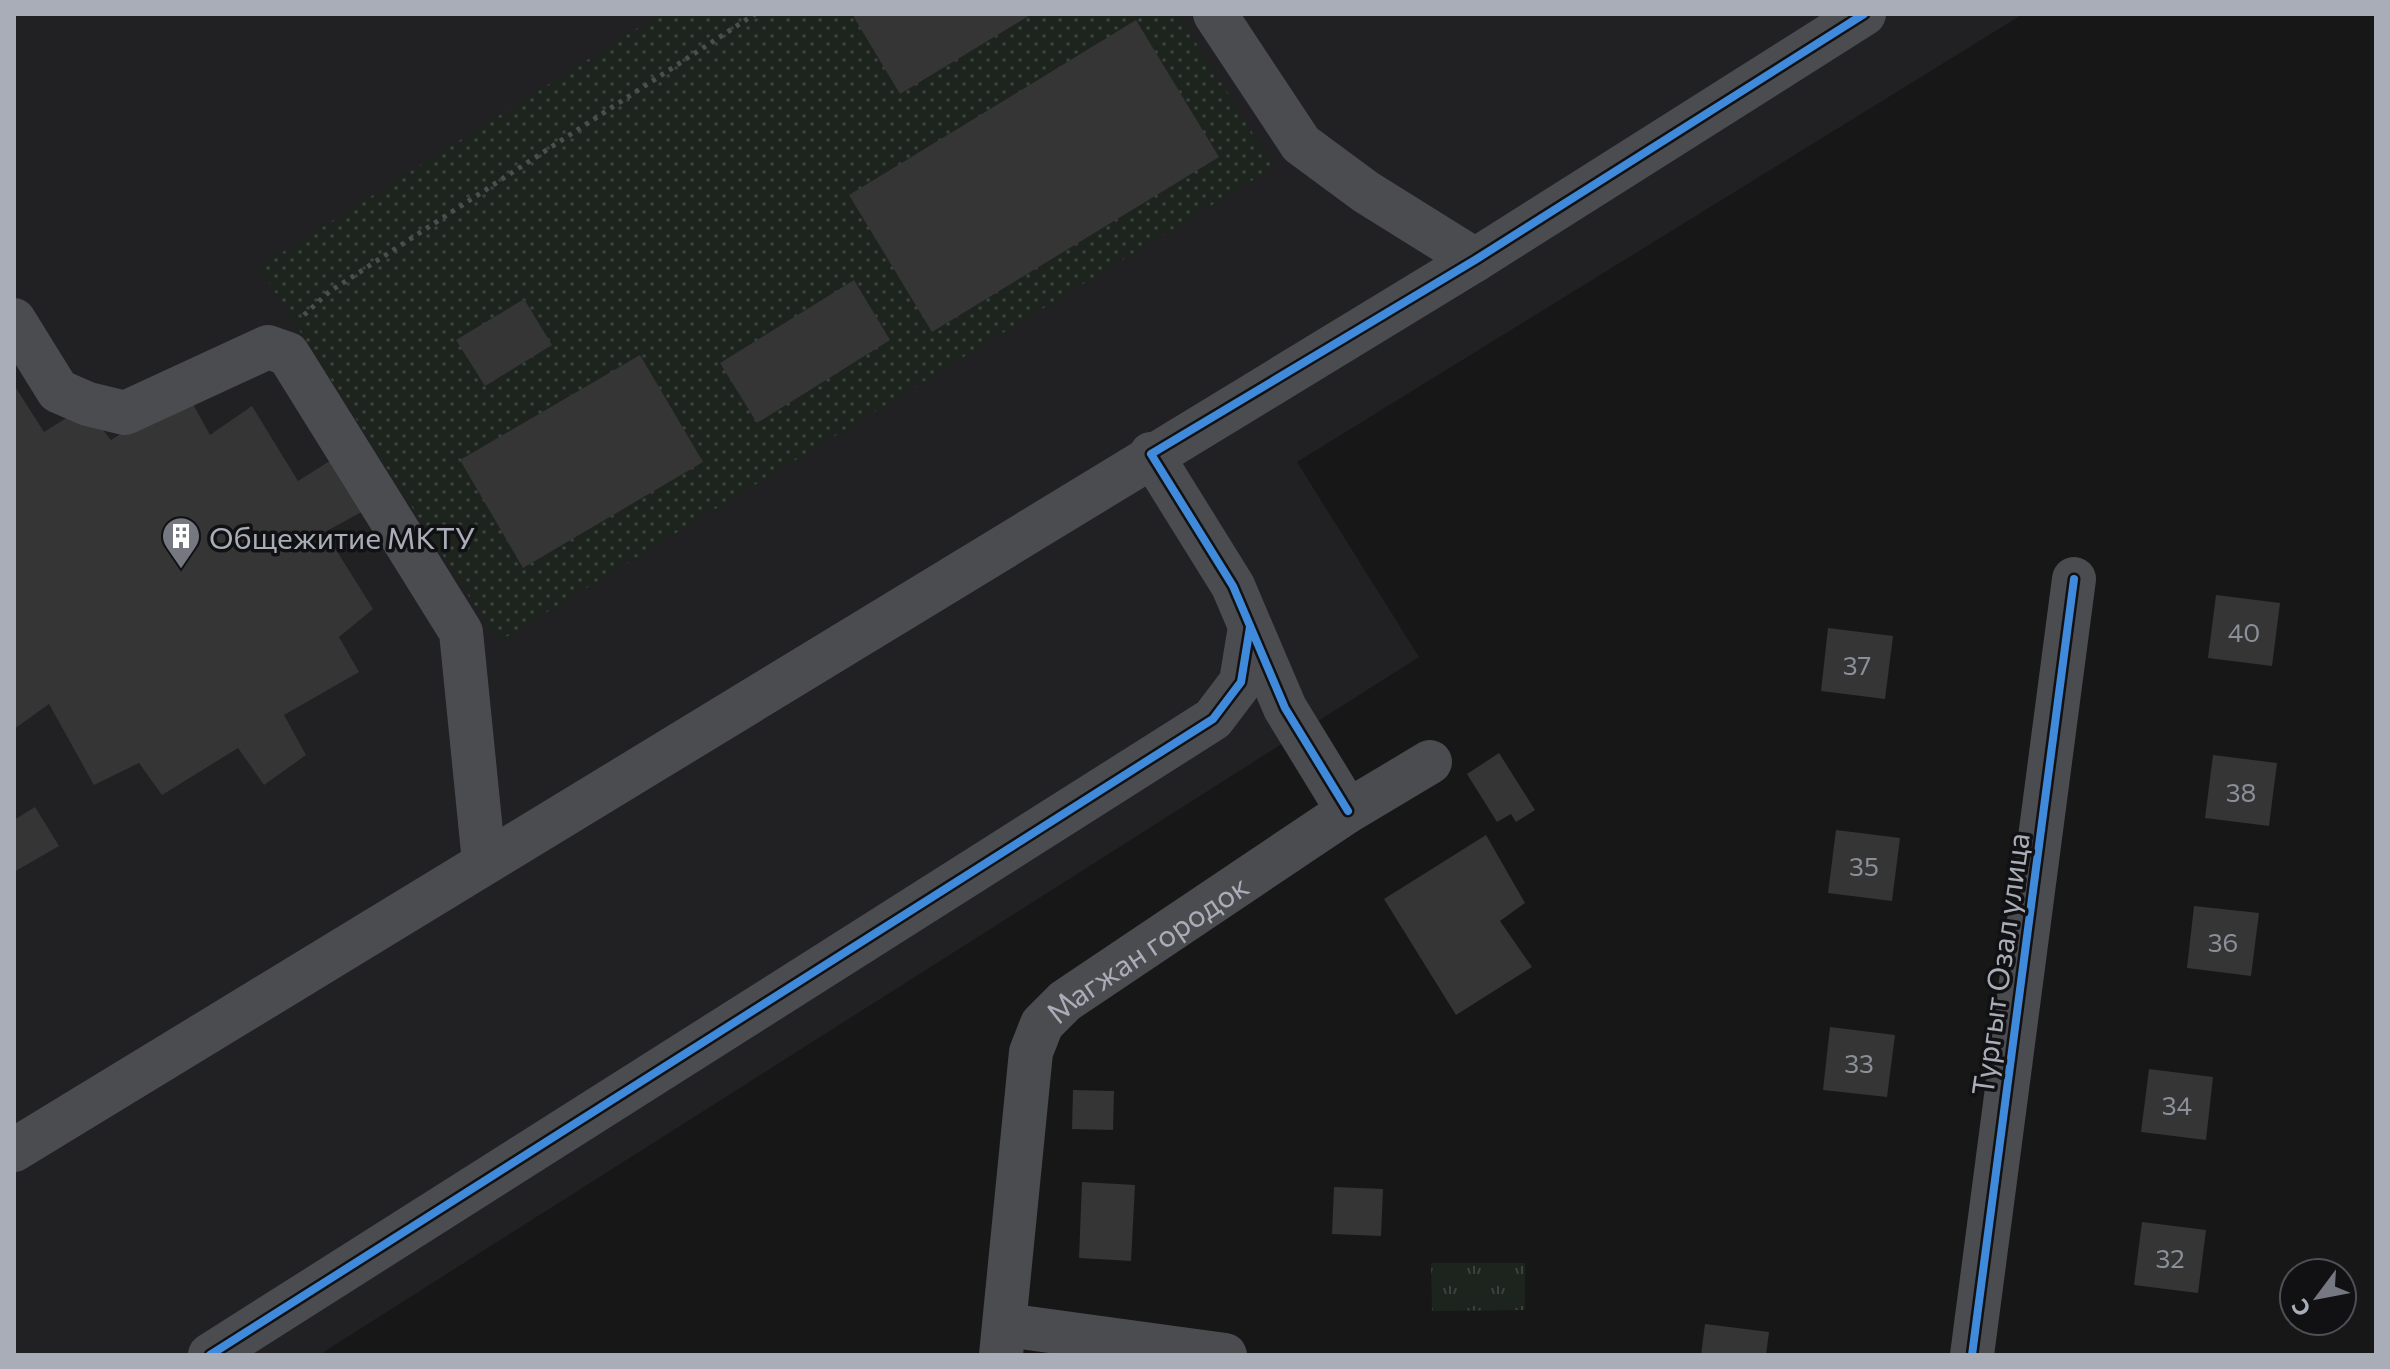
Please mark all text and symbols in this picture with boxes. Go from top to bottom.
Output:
building icon: Общежитие МКТУ [160,515,202,570]
place label: Общежитие МКТУ [209,518,475,555]
house number: 40 [2228,616,2260,647]
house number: 37 [1843,649,1871,680]
house number: 38 [2226,776,2256,807]
street label: Тургыт Озал улица [1962,830,2036,1098]
house number: 35 [1849,850,1879,881]
street label: Магжан городок [1037,866,1254,1029]
house number: 36 [2208,926,2238,957]
house number: 33 [1844,1047,1874,1078]
house number: 34 [2162,1089,2192,1120]
house number: 32 [2155,1242,2185,1273]
north arrow [2278,1257,2358,1337]
text: С [2285,1294,2316,1321]

